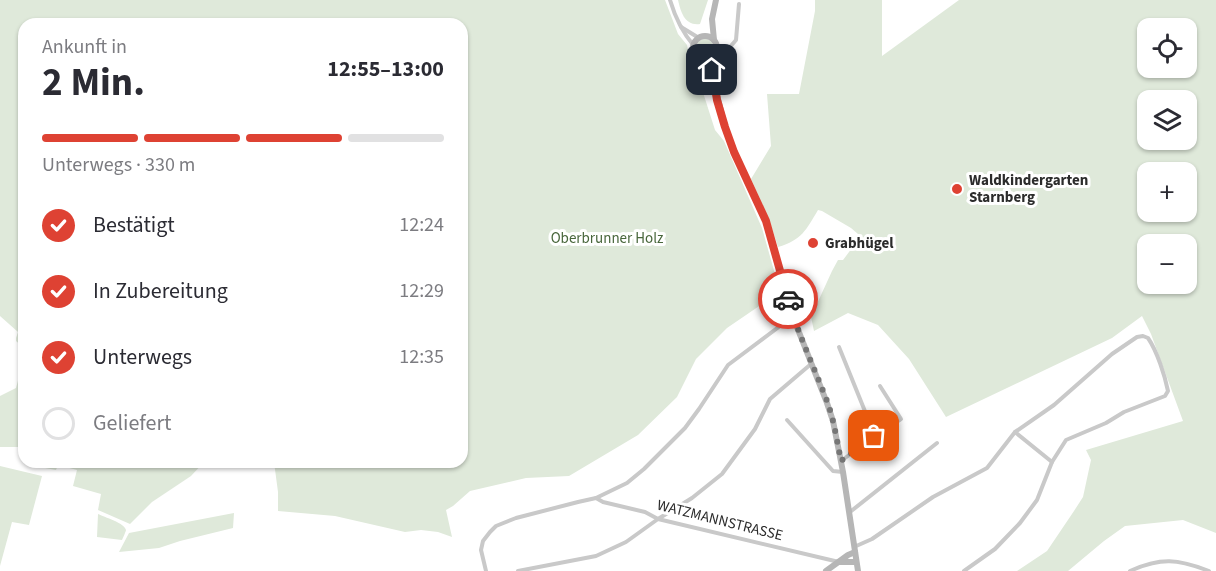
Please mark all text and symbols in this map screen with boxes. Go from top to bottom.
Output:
map controls [1137,18,1197,294]
button: locate [1137,18,1197,78]
text: Ankunft in [42,33,127,61]
pin [686,44,737,95]
text: 12:55–13:00 [327,53,444,85]
icon: home [695,53,728,86]
text: 2 Min. [42,55,145,111]
button: layers [1137,90,1197,150]
text: Unterwegs · 330 m [42,151,195,179]
button: + [1137,162,1197,222]
place label: Waldkindergarten Starnberg [969,170,1088,208]
marker: Waldkindergarten Starnberg [950,182,964,196]
icon: check [42,209,75,242]
text: Bestätigt [93,209,175,241]
text: 12:24 [399,211,444,239]
park label: Oberbrunner Holz [551,228,663,249]
place label: Grabhügel [825,233,894,254]
button: − [1137,234,1197,294]
marker: Grabhügel [806,236,820,250]
courier [758,269,818,329]
icon: check [42,275,75,308]
text: In Zubereitung [93,275,228,307]
text: 12:29 [399,277,444,305]
icon: car [772,283,805,316]
icon: check [42,341,75,374]
text: Unterwegs [93,341,192,373]
text: 12:35 [399,343,444,371]
text: Geliefert [93,407,172,439]
pin [848,410,899,461]
icon: bag [857,419,890,452]
street label: WATZMANNSTRASSE [655,495,785,546]

